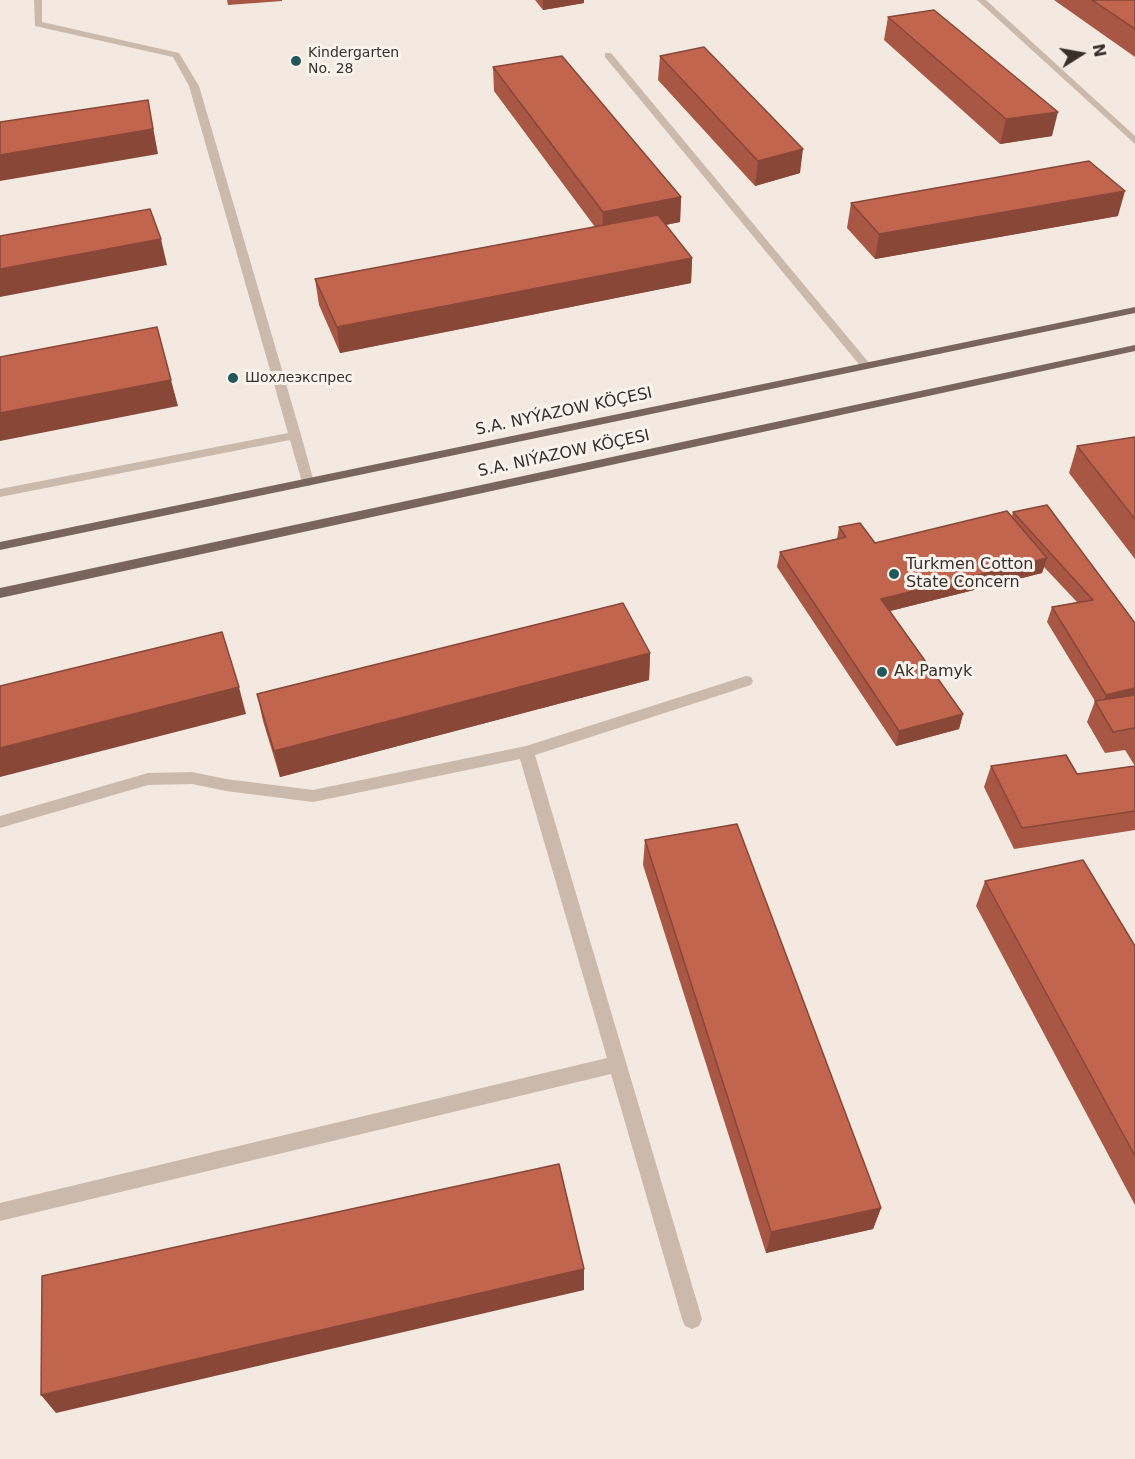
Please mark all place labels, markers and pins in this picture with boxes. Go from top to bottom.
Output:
place label: Kindergarten No. 28 [308,45,399,78]
marker: Kindergarten No. 28 [289,54,303,68]
place label: Шохлеэкспрес [245,370,353,386]
marker: Шохлеэкспрес [226,371,240,385]
place label: Turkmen Cotton State Concern [906,555,1033,593]
marker: Turkmen Cotton State Concern [887,567,901,581]
place label: Ak Pamyk [894,662,972,682]
marker: Ak Pamyk [875,665,889,679]

